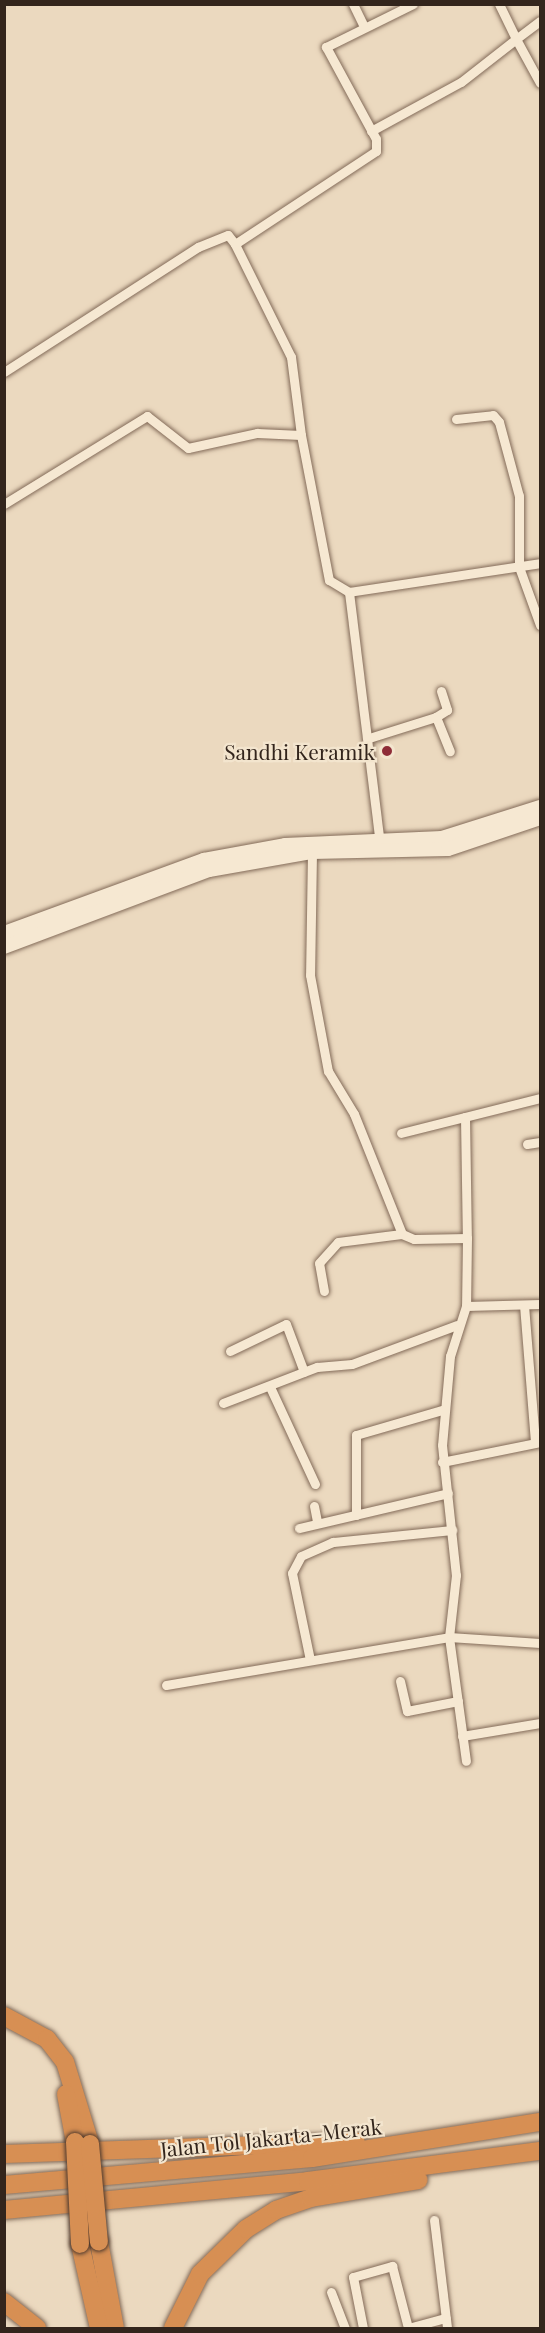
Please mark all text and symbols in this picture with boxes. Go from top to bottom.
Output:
place label: Sandhi Keramik [224,738,375,764]
marker: Sandhi Keramik [380,744,394,758]
street label: Jalan Tol Jakarta–Merak [159,2113,383,2161]

